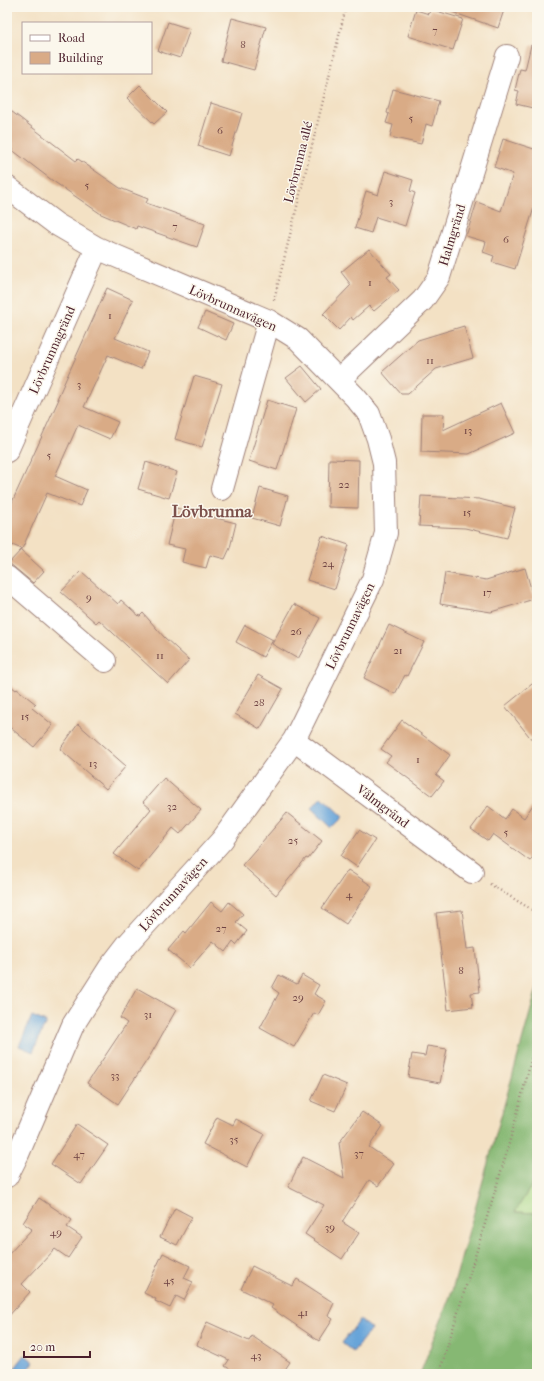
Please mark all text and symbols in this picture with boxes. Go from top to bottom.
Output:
legend [22,22,152,74]
house number: 7 [432,24,438,37]
text: Road [58,31,85,45]
house number: 8 [240,38,246,51]
text: Building [58,51,103,65]
house number: 5 [409,112,414,125]
street label: Lövbrunna allé [281,119,316,204]
house number: 6 [217,124,223,137]
house number: 5 [85,179,90,192]
house number: 3 [389,195,393,208]
street label: Halmgränd [435,201,469,268]
house number: 7 [172,220,178,233]
house number: 6 [503,233,509,246]
house number: 1 [368,276,372,289]
street label: Lövbrunnavägen [187,282,280,334]
street label: Lövbrunnagränd [26,303,78,396]
house number: 1 [108,309,112,322]
house number: 11 [426,354,434,367]
house number: 3 [77,378,81,391]
house number: 13 [464,424,472,437]
house number: 5 [47,449,52,462]
house number: 22 [338,478,350,491]
district label: Lövbrunna [172,501,253,521]
house number: 15 [463,506,472,519]
house number: 24 [322,557,335,570]
street label: Lövbrunnavägen [323,580,378,672]
house number: 17 [482,586,492,599]
house number: 9 [86,591,92,604]
house number: 26 [290,625,302,638]
house number: 21 [393,644,403,657]
house number: 11 [156,649,164,662]
house number: 28 [253,696,265,709]
house number: 15 [21,710,30,723]
house number: 1 [416,753,420,766]
house number: 13 [89,757,97,770]
street label: Vålmgränd [353,781,413,831]
house number: 32 [167,800,177,813]
house number: 5 [504,826,509,839]
house number: 25 [288,834,298,847]
street label: Lövbrunnavägen [136,853,211,934]
house number: 4 [346,888,353,901]
house number: 27 [216,922,226,935]
house number: 8 [458,964,464,977]
house number: 29 [292,991,304,1004]
house number: 31 [144,1008,152,1021]
house number: 33 [110,1069,120,1082]
house number: 35 [229,1133,239,1146]
house number: 37 [354,1147,364,1160]
house number: 47 [73,1148,85,1161]
house number: 39 [325,1221,335,1234]
house number: 49 [50,1226,62,1239]
house number: 45 [164,1274,175,1287]
house number: 41 [298,1306,308,1319]
scale bar [24,1333,90,1359]
text: 20 m [30,1340,55,1354]
house number: 43 [250,1349,262,1362]

